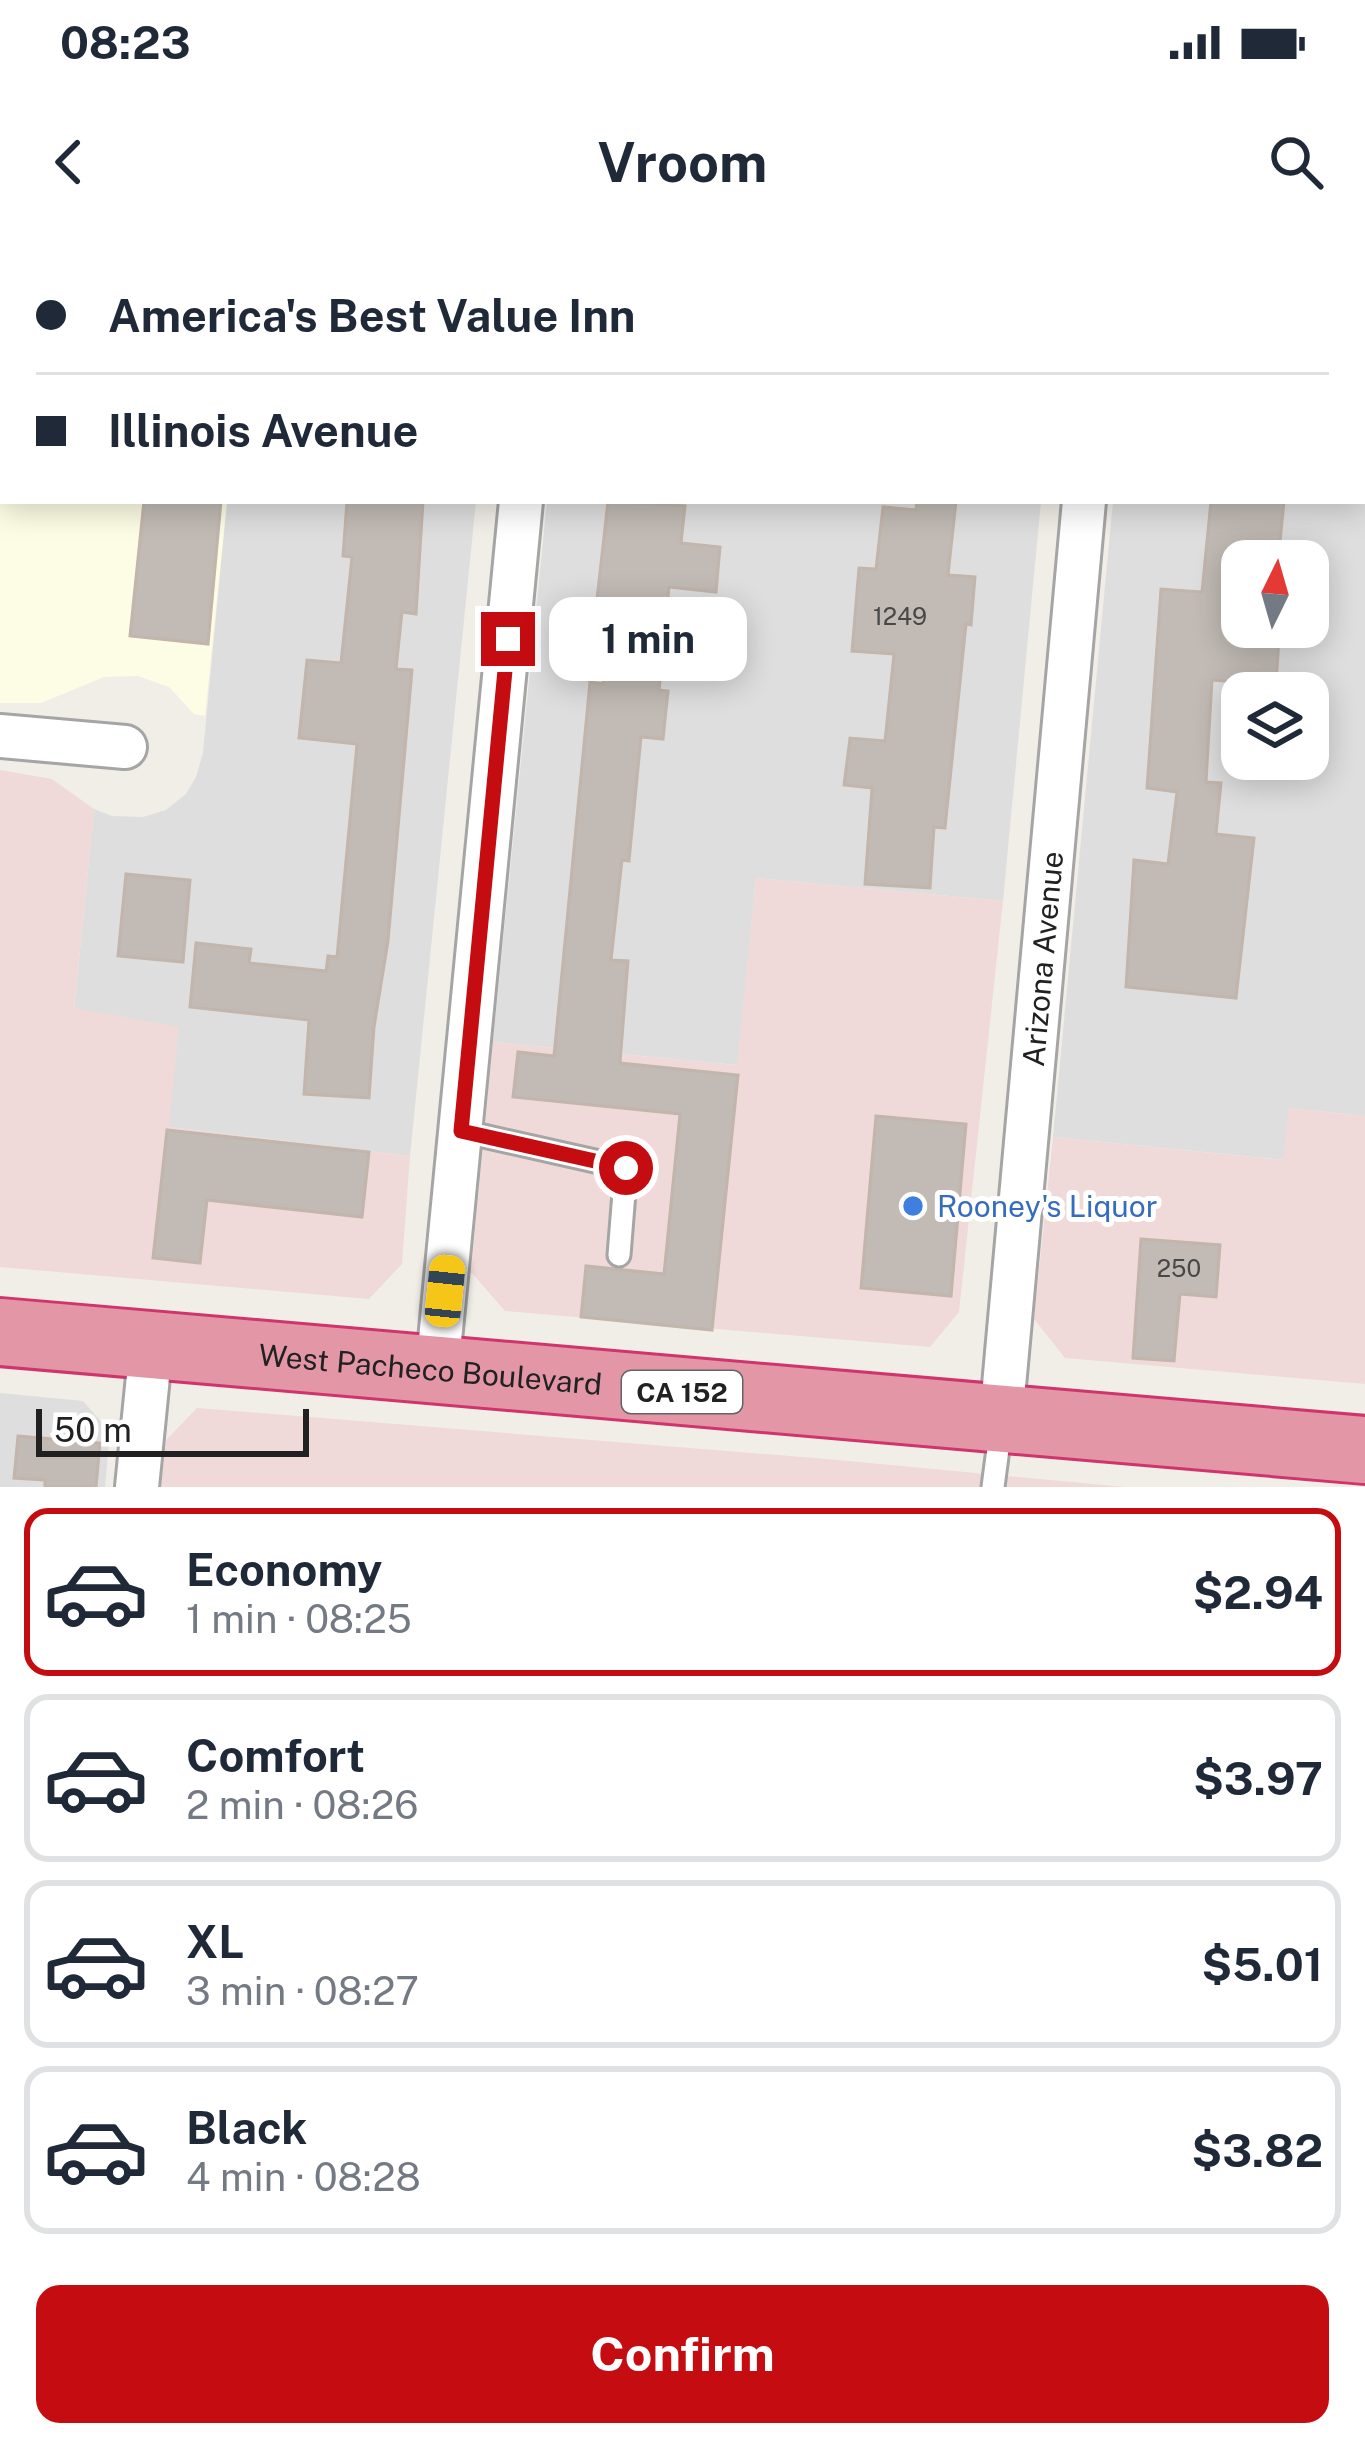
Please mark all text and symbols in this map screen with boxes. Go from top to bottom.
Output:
text: 08:23 [60,16,191,69]
icon: back [36,129,102,195]
icon: search [1263,129,1329,195]
text: Vroom [598,131,767,194]
text: America's Best Value Inn [108,289,636,342]
text: Illinois Avenue [108,404,418,457]
north arrow [1221,540,1329,648]
map controls [1221,540,1329,780]
callout: 1 min [550,597,748,681]
house number: 1249 [873,602,927,630]
route end [481,612,535,666]
text: 1 min [601,616,695,662]
button: layers [1221,672,1329,780]
street label: Arizona Avenue [1015,850,1070,1068]
route start [599,1141,653,1195]
place label: Rooney's Liquor [937,1188,1157,1224]
marker: Rooney's Liquor [900,1193,926,1219]
car [423,1253,467,1329]
house number: 250 [1157,1254,1201,1282]
street label: West Pacheco Boulevard [257,1336,604,1402]
road number: CA 152 [622,1371,742,1413]
scale bar [36,1403,309,1456]
text: 50 m [54,1411,132,1449]
icon: car [42,1538,150,1646]
text: Economy [186,1543,382,1596]
text: $2.94 [1193,1566,1323,1619]
text: 1 min · 08:25 [186,1596,412,1642]
icon: car [42,1724,150,1832]
text: Comfort [186,1729,365,1782]
text: $3.97 [1193,1752,1323,1805]
text: 2 min · 08:26 [186,1782,418,1828]
icon: car [42,1910,150,2018]
text: XL [186,1915,244,1968]
text: $5.01 [1202,1938,1323,1991]
text: 3 min · 08:27 [186,1968,419,2014]
icon: car [42,2096,150,2204]
text: Black [186,2101,307,2154]
text: $3.82 [1192,2124,1323,2177]
text: 4 min · 08:28 [186,2154,421,2200]
button: Confirm [36,2285,1329,2423]

